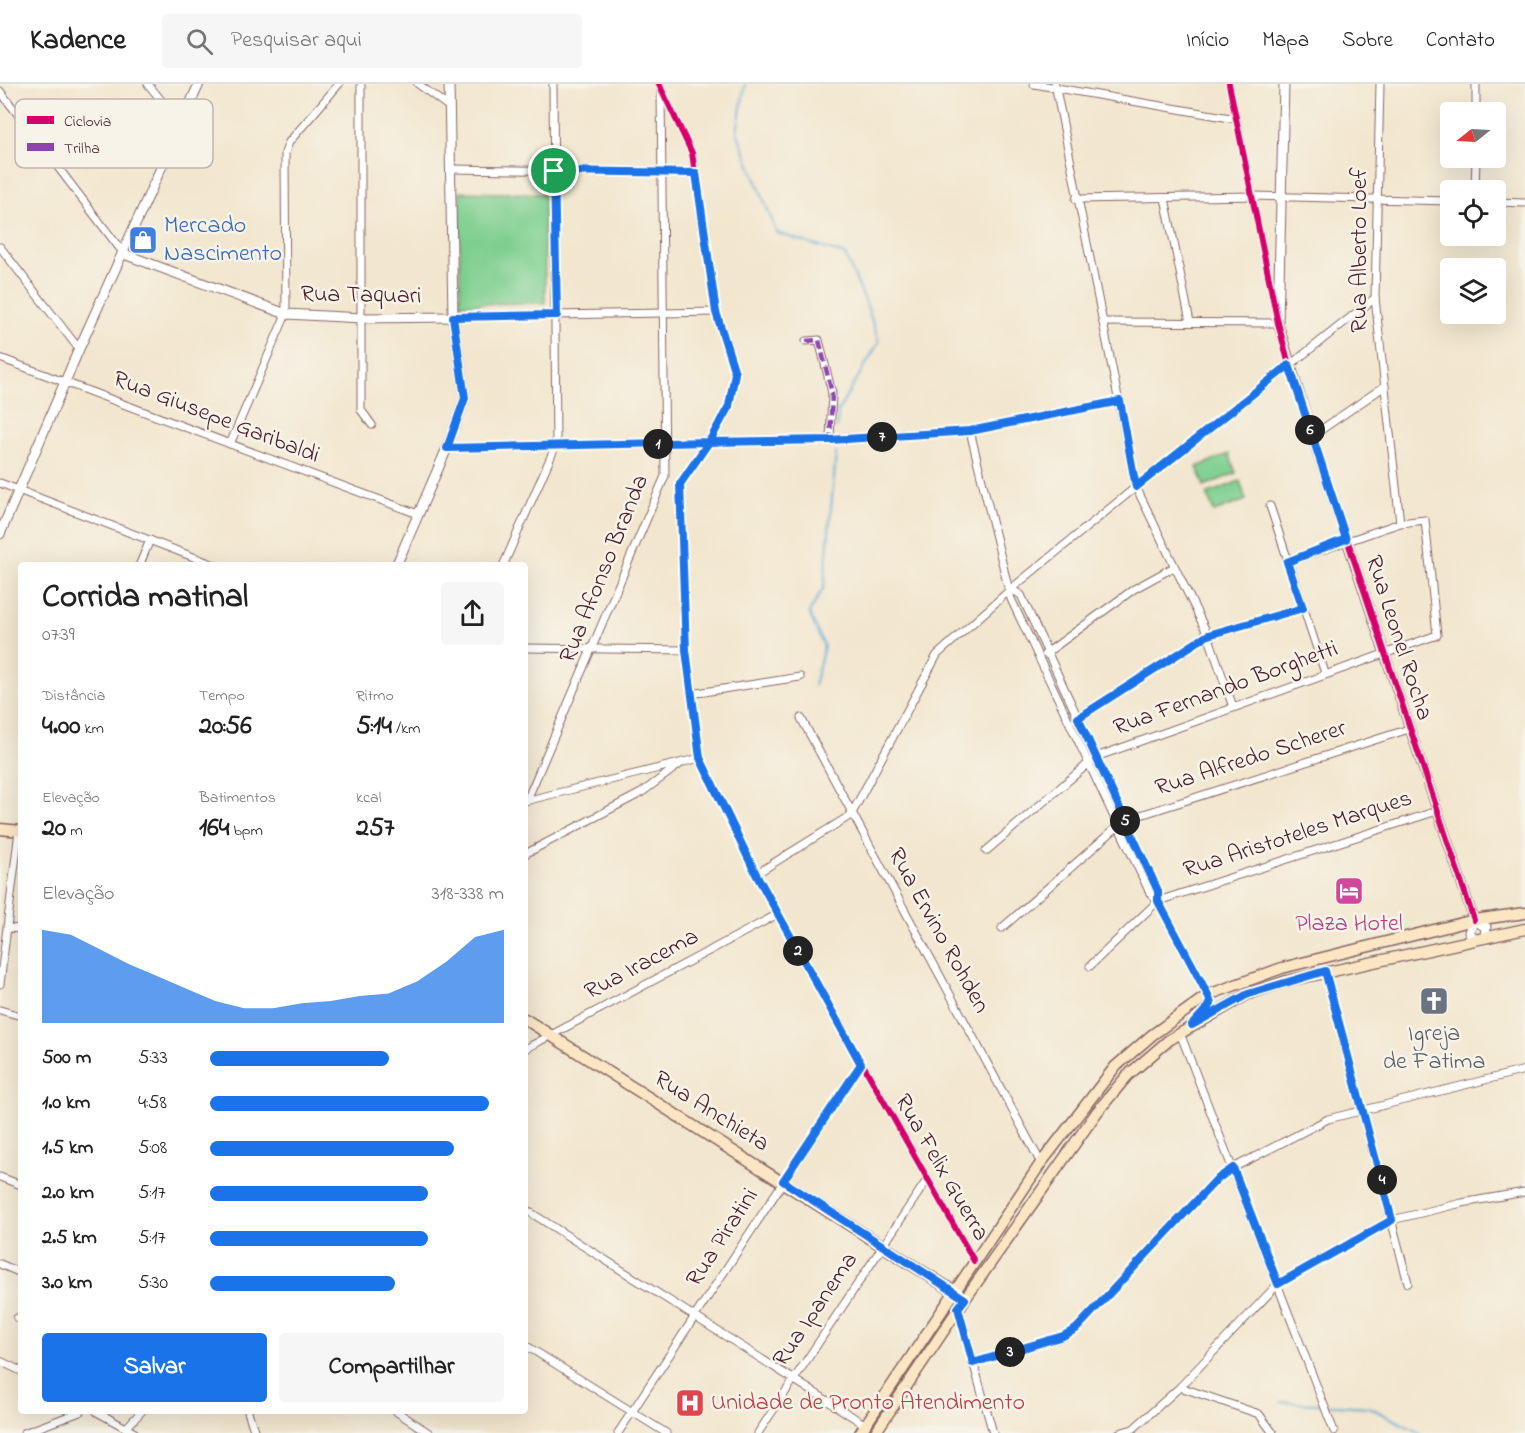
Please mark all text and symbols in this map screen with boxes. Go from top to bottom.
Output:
search box [162,14,582,68]
text: Kadence [30,21,126,62]
icon: search [183,25,216,58]
text: Pesquisar aqui [231,25,362,57]
text: Início [1186,26,1229,56]
text: Mapa [1262,26,1309,56]
text: Sobre [1342,26,1393,56]
text: Contato [1426,26,1495,56]
legend [15,99,213,168]
north arrow [1440,102,1506,168]
map controls [1440,102,1506,324]
text: Ciclovia [64,110,111,134]
text: Trilha [64,137,100,161]
pin [528,145,579,196]
icon: arrive [537,154,570,187]
street label: Rua Alberto Loef [1343,166,1378,333]
button: locate [1440,180,1506,246]
place label: Mercado Nascimento [164,209,282,272]
shop icon: Mercado Nascimento [127,224,159,256]
button: layers [1440,258,1506,324]
street label: Rua Taquari [300,277,422,315]
street label: Rua Giusepe Garibaldi [108,362,324,474]
pin: 6 [1295,415,1325,445]
text: 6 [1306,418,1314,442]
pin: 7 [867,422,897,452]
text: 7 [879,425,885,449]
pin: 1 [643,429,673,459]
text: 1 [655,432,661,456]
street label: Rua Afonso Branda [551,470,659,668]
street label: Rua Leonel Rocha [1355,551,1441,725]
text: Corrida matinal [42,574,248,622]
button: share [441,582,504,645]
text: 07:39 [42,621,75,650]
street label: Rua Fernando Borghetti [1109,632,1343,746]
text: Distância [42,684,105,708]
text: Tempo [199,684,245,708]
text: Ritmo [356,684,394,708]
text: 4.00 [42,708,80,746]
text: 20:56 [199,708,252,746]
text: 5:14 [356,708,392,746]
street label: Rua Alfredo Scherer [1151,711,1352,806]
text: km [80,717,104,741]
text: /km [392,717,420,741]
street label: Rua Aristoteles Marques [1179,781,1417,889]
text: Elevação [42,786,100,810]
text: Batimentos [199,786,276,810]
text: kcal [356,786,381,810]
pin: 5 [1110,806,1140,836]
text: 5 [1120,809,1130,833]
text: 20 [42,810,66,848]
text: 164 [199,810,229,848]
text: 257 [356,810,395,848]
text: m [66,819,83,843]
text: bpm [229,819,263,843]
street label: Rua Ervino Rohden [878,842,998,1020]
hotel icon: Plaza Hotel [1333,875,1365,907]
text: Elevação [42,880,114,909]
text: 318–338 m [432,880,504,909]
place label: Plaza Hotel [1295,907,1403,942]
street label: Rua Iracema [579,920,705,1010]
pin: 2 [783,936,813,966]
text: 2 [794,939,802,963]
church icon: Igreja de Fatima [1418,985,1450,1017]
place label: Igreja de Fatima [1383,1017,1485,1080]
text: 500 m [42,1044,91,1073]
text: 5:33 [138,1044,168,1073]
street label: Rua Anchieta [646,1063,776,1161]
street label: Rua Felix Guerra [885,1088,997,1248]
text: 1.0 km [42,1089,90,1118]
text: 4:58 [138,1089,167,1118]
text: 1.5 km [42,1134,93,1163]
text: 5:08 [138,1134,167,1163]
pin: 4 [1367,1165,1397,1195]
text: 4 [1379,1168,1385,1192]
text: 2.0 km [42,1179,94,1208]
text: 5:17 [138,1179,166,1208]
street label: Rua Piratini [678,1182,768,1294]
text: 2.5 km [42,1224,97,1253]
text: 5:17 [138,1224,166,1253]
street label: Rua Ipanema [765,1246,867,1374]
text: 3.0 km [42,1269,92,1298]
text: 5:30 [138,1269,168,1298]
button: Salvar [42,1333,267,1402]
button: Compartilhar [279,1333,504,1402]
pin: 3 [995,1337,1025,1367]
text: 3 [1007,1340,1013,1364]
place label: Unidade de Pronto Atendimento [711,1386,1025,1421]
hospital icon: Unidade de Pronto Atendimento [674,1387,706,1419]

